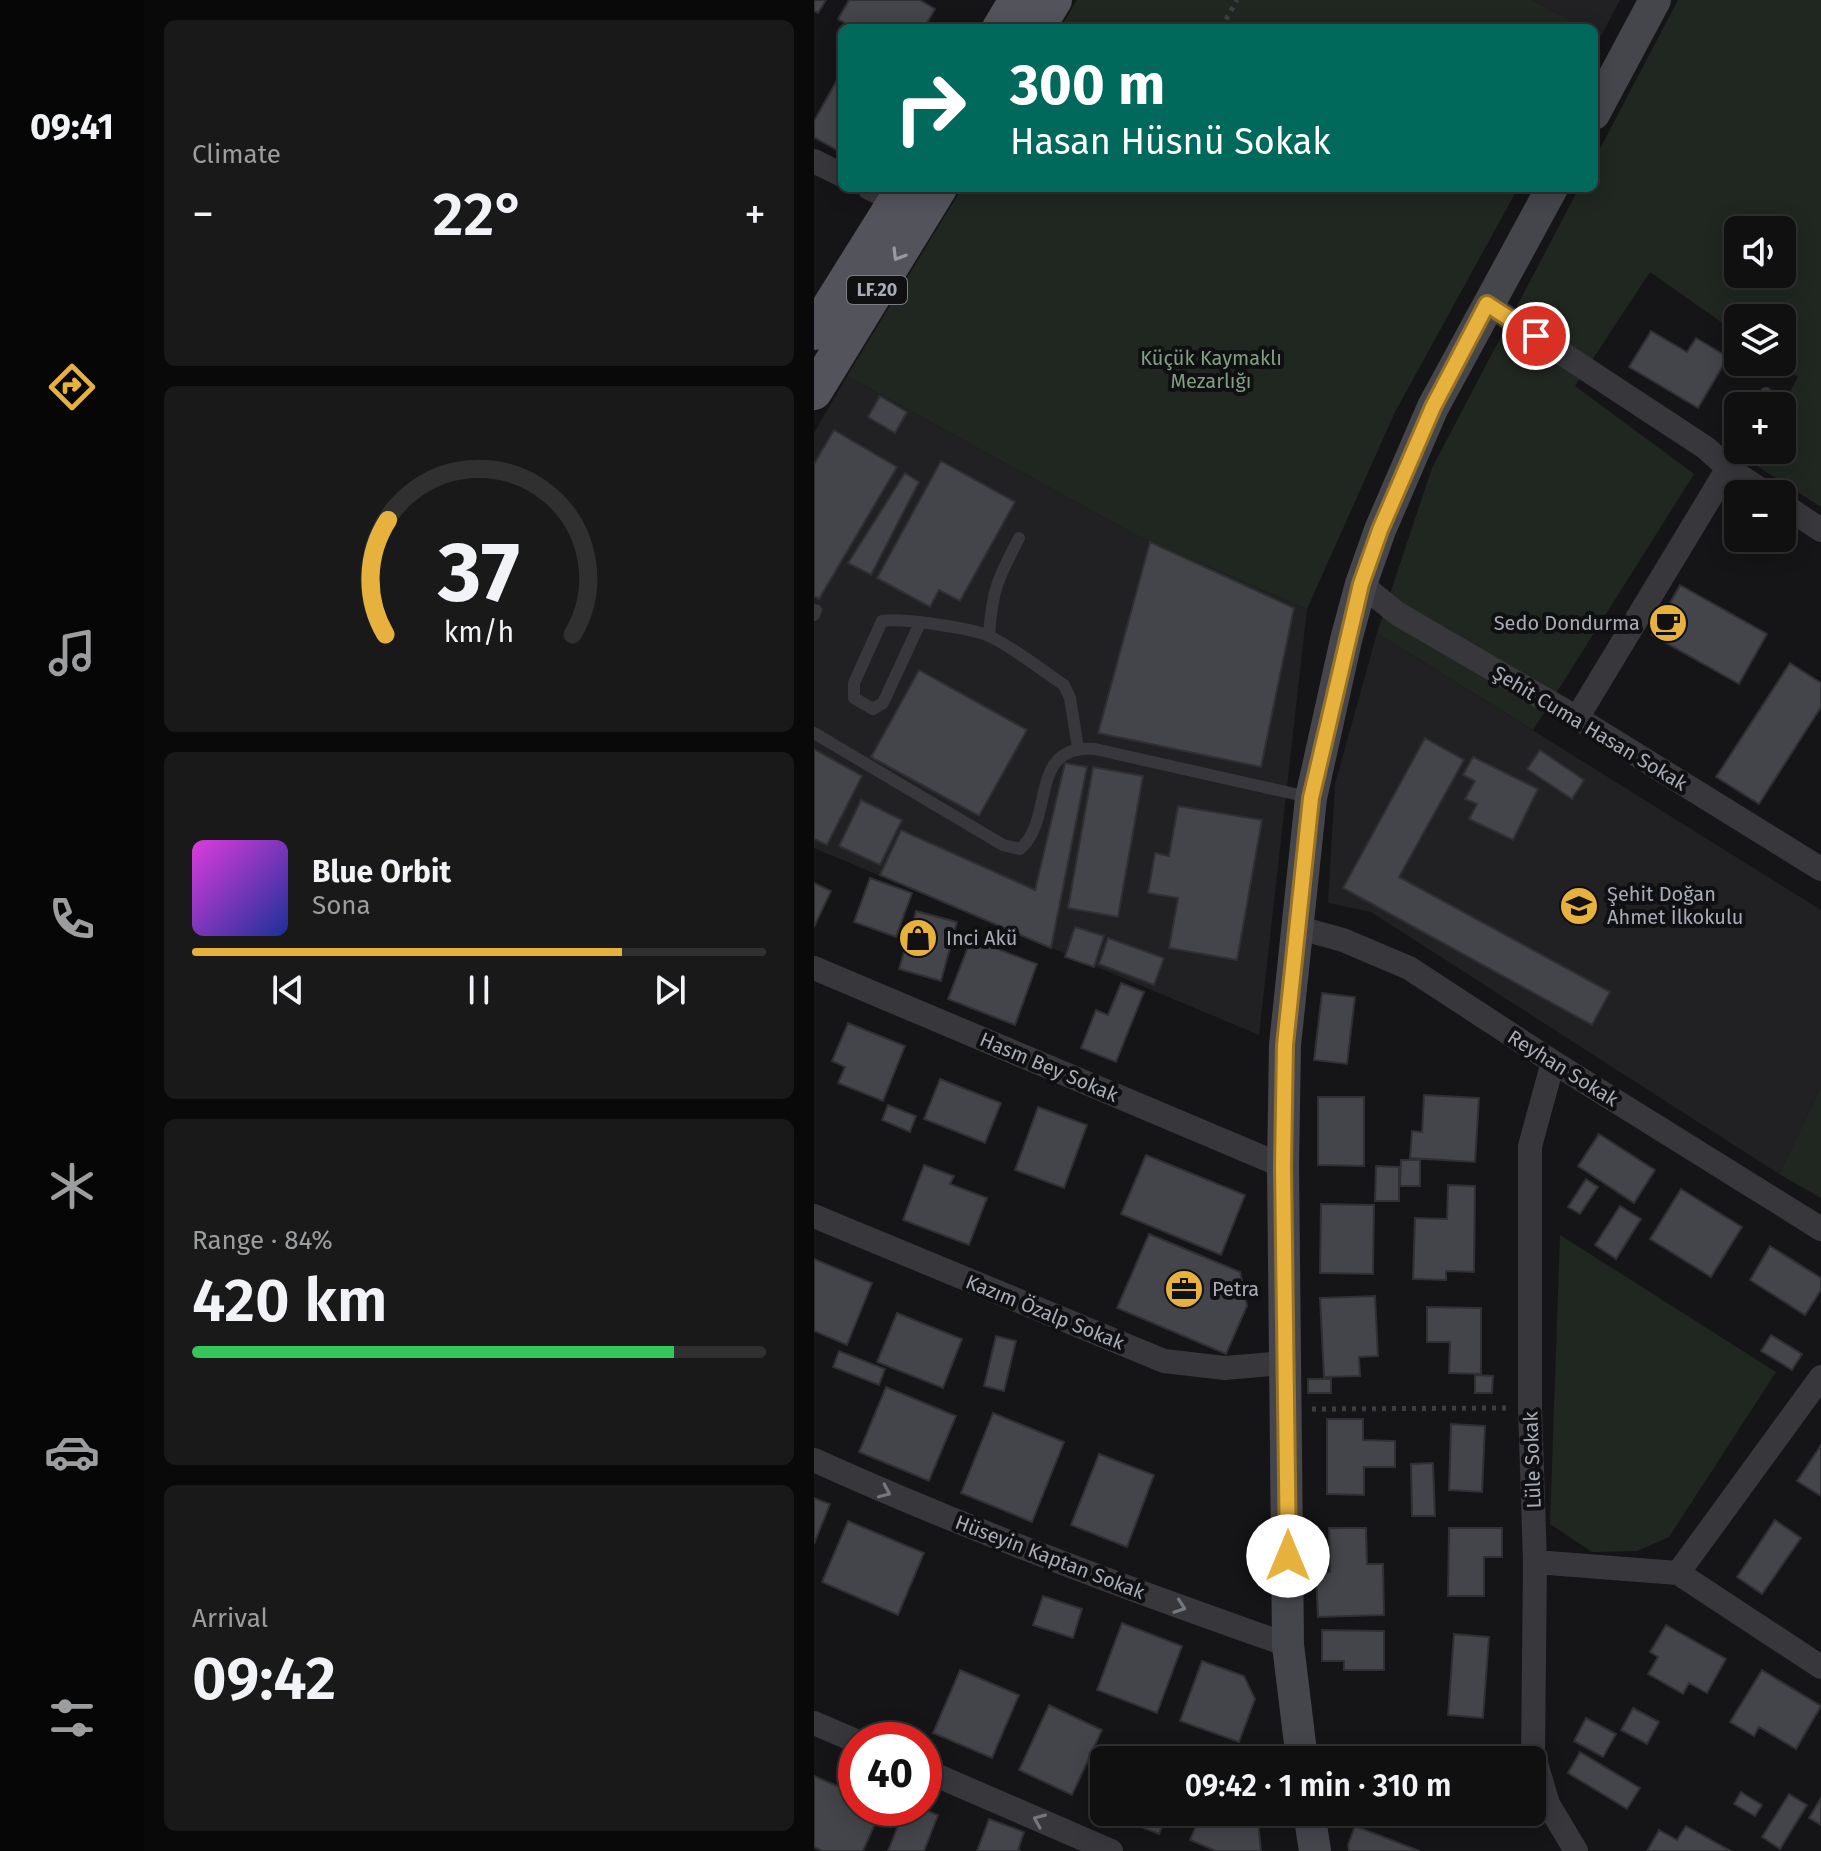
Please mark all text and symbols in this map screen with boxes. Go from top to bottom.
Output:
text: 300 m [1010,52,1165,119]
icon: right [878,56,982,160]
text: 09:41 [30,105,114,149]
text: Hasan Hüsnü Sokak [1010,120,1331,164]
text: Climate [192,139,281,170]
text: 22° [433,179,525,251]
text: − [192,188,214,241]
text: + [744,188,766,241]
map controls [1724,216,1796,552]
button: sound [1724,216,1796,288]
one-way arrow [893,246,908,260]
road number: LF.20 [847,276,907,304]
pin [1502,302,1570,370]
button: layers [1724,304,1796,376]
icon: arrive [1514,314,1558,358]
park label: Küçük Kaymaklı Mezarlığı [1140,346,1282,393]
icon: directions [44,359,100,415]
button: + [1724,392,1796,464]
button: − [1724,480,1796,552]
text: 37 [437,523,520,623]
cafe icon: Sedo Dondurma [1647,602,1689,644]
place label: Sedo Dondurma [1494,611,1640,635]
text: km/h [444,615,514,650]
icon: music [44,625,100,681]
street label: Şehit Cuma Hasan Sokak [1488,660,1692,797]
text: Blue Orbit [312,854,451,890]
place label: Şehit Doğan Ahmet İlkokulu [1607,882,1743,929]
school or university icon: Şehit Doğan Ahmet İlkokulu [1558,885,1600,927]
text: Sona [312,890,371,921]
icon: phone [44,891,100,947]
shop icon: Inci Akü [897,917,939,959]
place label: Inci Akü [946,926,1017,950]
icon: previous [266,968,310,1012]
icon: pause [457,968,501,1012]
icon: next [648,968,692,1012]
street label: Reyhan Sokak [1503,1025,1623,1112]
street label: Hasm Bey Sokak [976,1027,1122,1107]
icon: climate [44,1158,100,1214]
text: Range · 84% [192,1225,333,1256]
text: 420 km [192,1265,388,1337]
office icon: Petra [1163,1268,1205,1310]
street label: Kazım Özalp Sokak [962,1269,1128,1355]
place label: Petra [1212,1277,1259,1301]
street label: Lüle Sokak [1518,1410,1546,1509]
icon: car [44,1424,100,1480]
one-way arrow [877,1483,891,1499]
street label: Hüseyin Kaptan Sokak [952,1510,1149,1604]
position arrow [1246,1514,1330,1598]
one-way arrow [1172,1597,1186,1614]
text: Arrival [192,1603,268,1634]
text: 09:42 [192,1643,336,1715]
icon: filters [44,1690,100,1746]
speed limit sign: 40 [838,1722,942,1826]
text: 09:42 · 1 min · 310 m [1185,1768,1451,1804]
one-way arrow [1033,1814,1047,1830]

